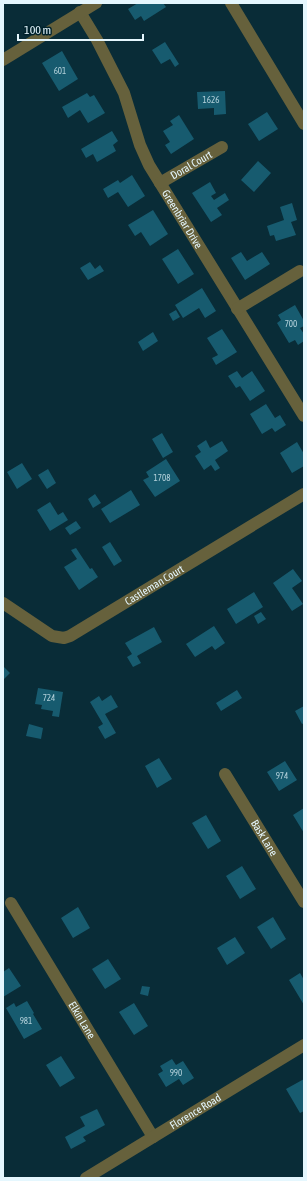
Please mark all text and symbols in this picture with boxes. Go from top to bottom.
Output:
scale bar [18,16,143,42]
text: 100 m [24,23,51,37]
house number: 601 [54,66,66,76]
house number: 1626 [203,95,219,105]
street label: Doral Court [168,148,214,182]
street label: Greenbriar Drive [160,187,205,250]
house number: 700 [285,319,297,329]
house number: 1708 [154,473,170,483]
street label: Castleman Court [123,563,186,607]
house number: 724 [43,693,55,703]
house number: 974 [276,771,288,781]
street label: Bask Lane [249,818,280,858]
street label: Elkin Lane [66,999,98,1041]
house number: 981 [20,1016,32,1026]
house number: 990 [170,1068,182,1078]
street label: Florence Road [168,1091,223,1131]

